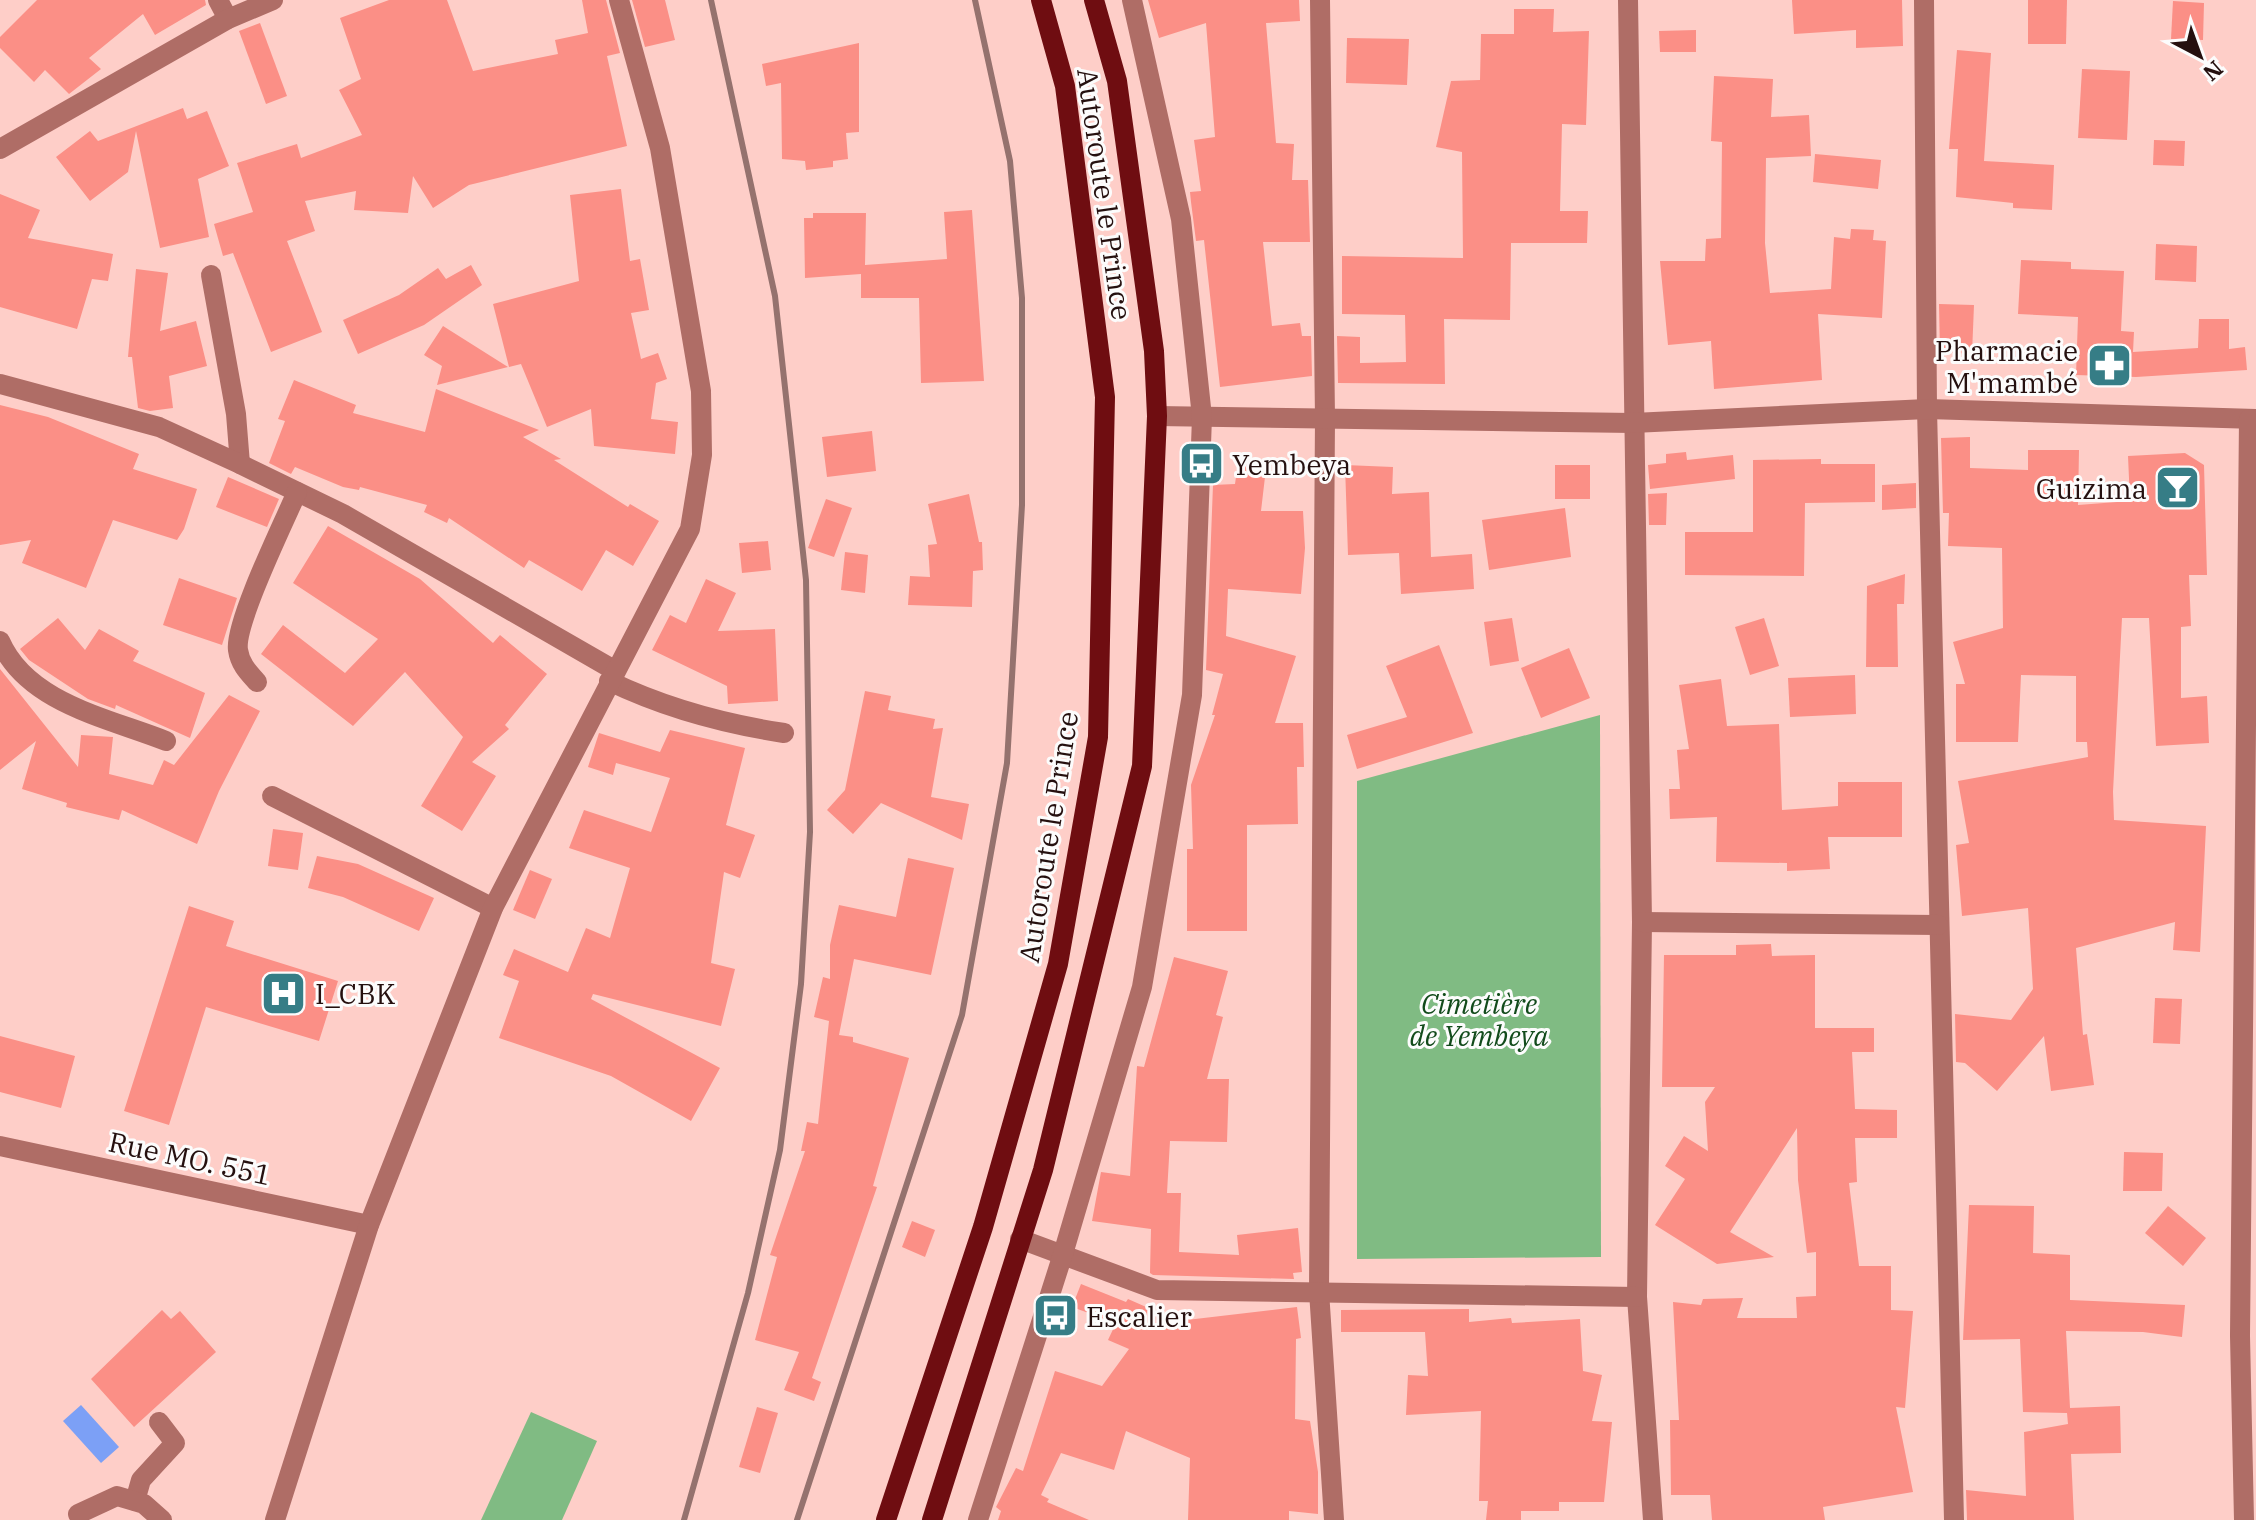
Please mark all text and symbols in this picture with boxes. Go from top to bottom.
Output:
north arrow [2160,16,2240,96]
text: N [2197,55,2230,88]
street label: Autoroute le Prince [1069,66,1141,322]
place label: Pharmacie M'mambé [1935,332,2078,401]
pharmacy icon: Pharmacie M'mambé [2085,342,2133,390]
bus stop icon: Yembeya [1177,440,1225,488]
place label: Yembeya [1232,446,1351,483]
bar icon: Guizima [2154,464,2202,512]
place label: Guizima [2036,470,2147,507]
street label: Autoroute le Prince [1010,709,1086,965]
hospital icon: I_CBK [260,969,308,1017]
place label: I_CBK [315,975,396,1012]
park label: Cimetière de Yembeya [1410,985,1548,1054]
street label: Rue MO. 551 [105,1123,275,1193]
bus stop icon: Escalier [1031,1292,1079,1340]
place label: Escalier [1086,1298,1192,1335]

